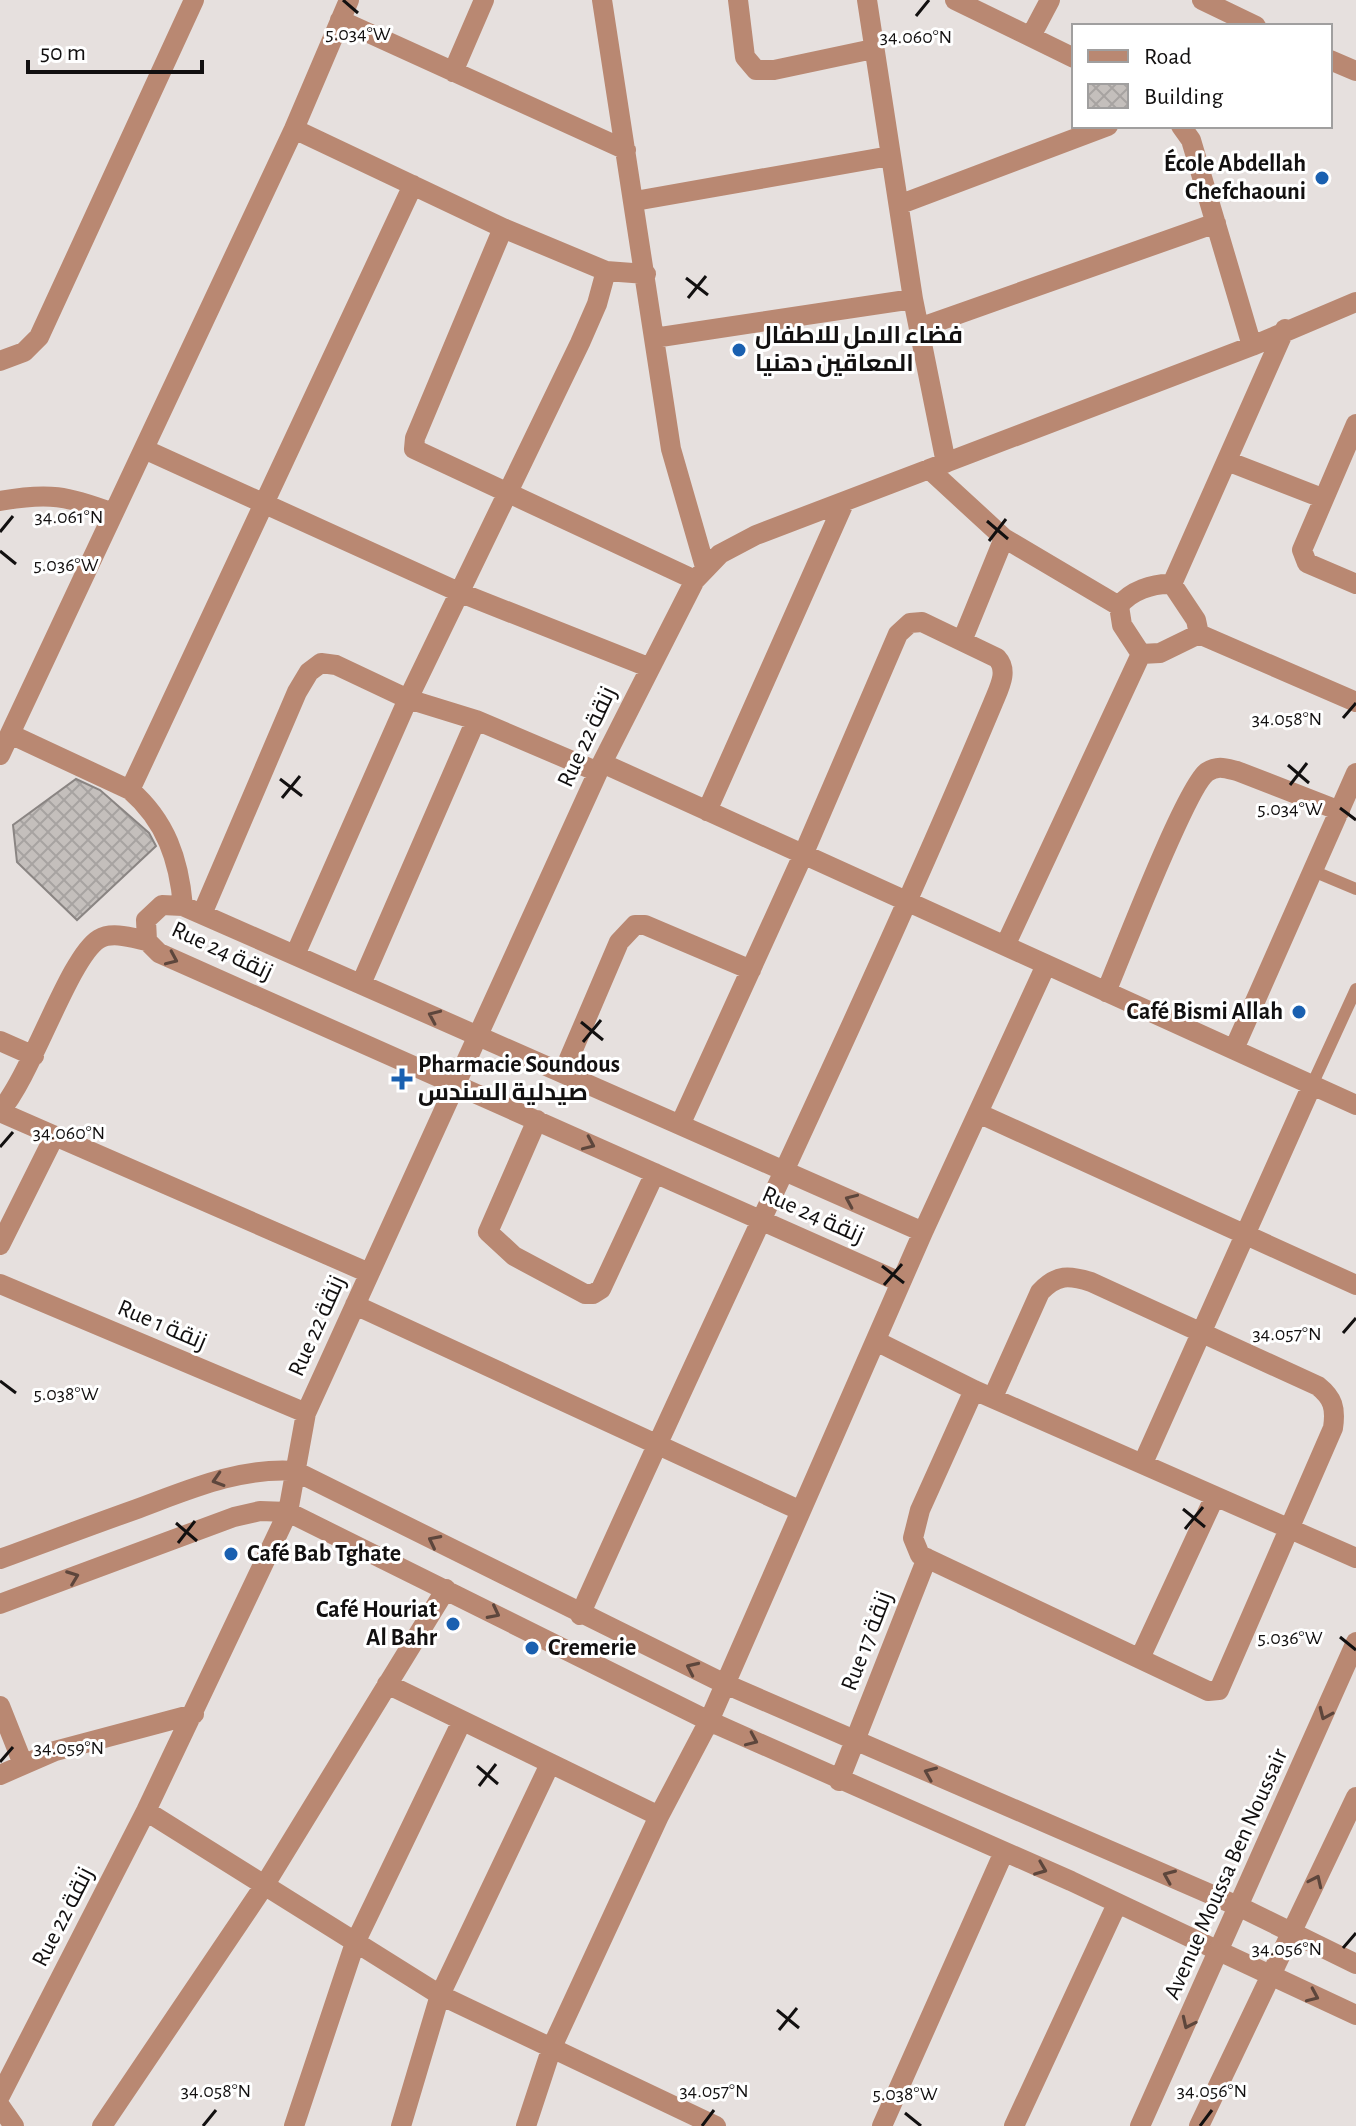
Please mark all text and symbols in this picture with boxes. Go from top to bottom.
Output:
scale bar [28,24,202,74]
text: 5.034°W [325,24,391,44]
legend [1072,24,1332,128]
text: 34.060°N [880,27,952,47]
text: 50 m [40,41,86,65]
text: Road [1144,45,1192,69]
text: Building [1144,85,1223,109]
place label: École Abdellah Chefchaouni [1164,148,1306,204]
marker: École Abdellah Chefchaouni [1313,169,1331,187]
place label: فضاء الامل للاطفال المعاقين دهنيا [755,324,963,377]
marker: فضاء الامل للاطفال المعاقين دهنيا [730,341,748,359]
text: 34.061°N [35,507,103,527]
text: 5.036°W [33,555,99,575]
street label: Rue 22 زنقة [553,683,621,791]
text: 34.058°N [1252,709,1322,729]
text: 5.034°W [1257,799,1323,819]
street label: Rue 24 زنقة [168,917,276,985]
one-way arrow [164,950,179,966]
place label: Café Bismi Allah [1126,1000,1283,1024]
marker: Café Bismi Allah [1290,1003,1308,1021]
one-way arrow [428,1010,442,1026]
place label: Pharmacie Soundous صيدلية السندس [418,1053,620,1106]
marker: Pharmacie Soundous صيدلية السندس [393,1070,411,1088]
text: 34.060°N [33,1123,105,1143]
one-way arrow [581,1134,596,1150]
street label: Rue 24 زنقة [759,1182,867,1248]
one-way arrow [845,1194,859,1210]
street label: Rue 22 زنقة [284,1272,350,1380]
street label: Rue 1 زنقة [114,1296,210,1354]
text: 34.057°N [1252,1324,1322,1344]
text: 5.038°W [33,1384,99,1404]
one-way arrow [212,1471,226,1487]
one-way arrow [427,1535,442,1551]
place label: Café Bab Tghate [247,1542,401,1566]
marker: Café Bab Tghate [222,1545,240,1563]
one-way arrow [65,1570,79,1587]
street label: Rue 17 زنقة [837,1588,897,1694]
place label: Café Houriat Al Bahr [316,1598,438,1650]
one-way arrow [486,1604,501,1619]
marker: Café Houriat Al Bahr [444,1615,462,1633]
text: 5.036°W [1257,1628,1323,1648]
place label: Cremerie [548,1636,636,1660]
marker: Cremerie [523,1639,541,1657]
one-way arrow [686,1662,700,1678]
one-way arrow [1318,1706,1334,1720]
one-way arrow [744,1731,759,1747]
text: 34.059°N [34,1738,104,1758]
street label: Avenue Moussa Ben Noussair [1160,1745,1292,2003]
one-way arrow [924,1767,938,1783]
one-way arrow [1033,1859,1047,1876]
street label: Rue 22 زنقة [28,1864,98,1970]
one-way arrow [1162,1870,1177,1886]
one-way arrow [1306,1875,1322,1890]
text: 34.056°N [1252,1939,1322,1959]
one-way arrow [1305,1986,1319,2002]
one-way arrow [1182,2015,1198,2029]
text: 34.058°N [181,2081,251,2101]
text: 34.057°N [679,2081,749,2101]
text: 34.056°N [1177,2081,1247,2101]
text: 5.038°W [872,2084,938,2104]

